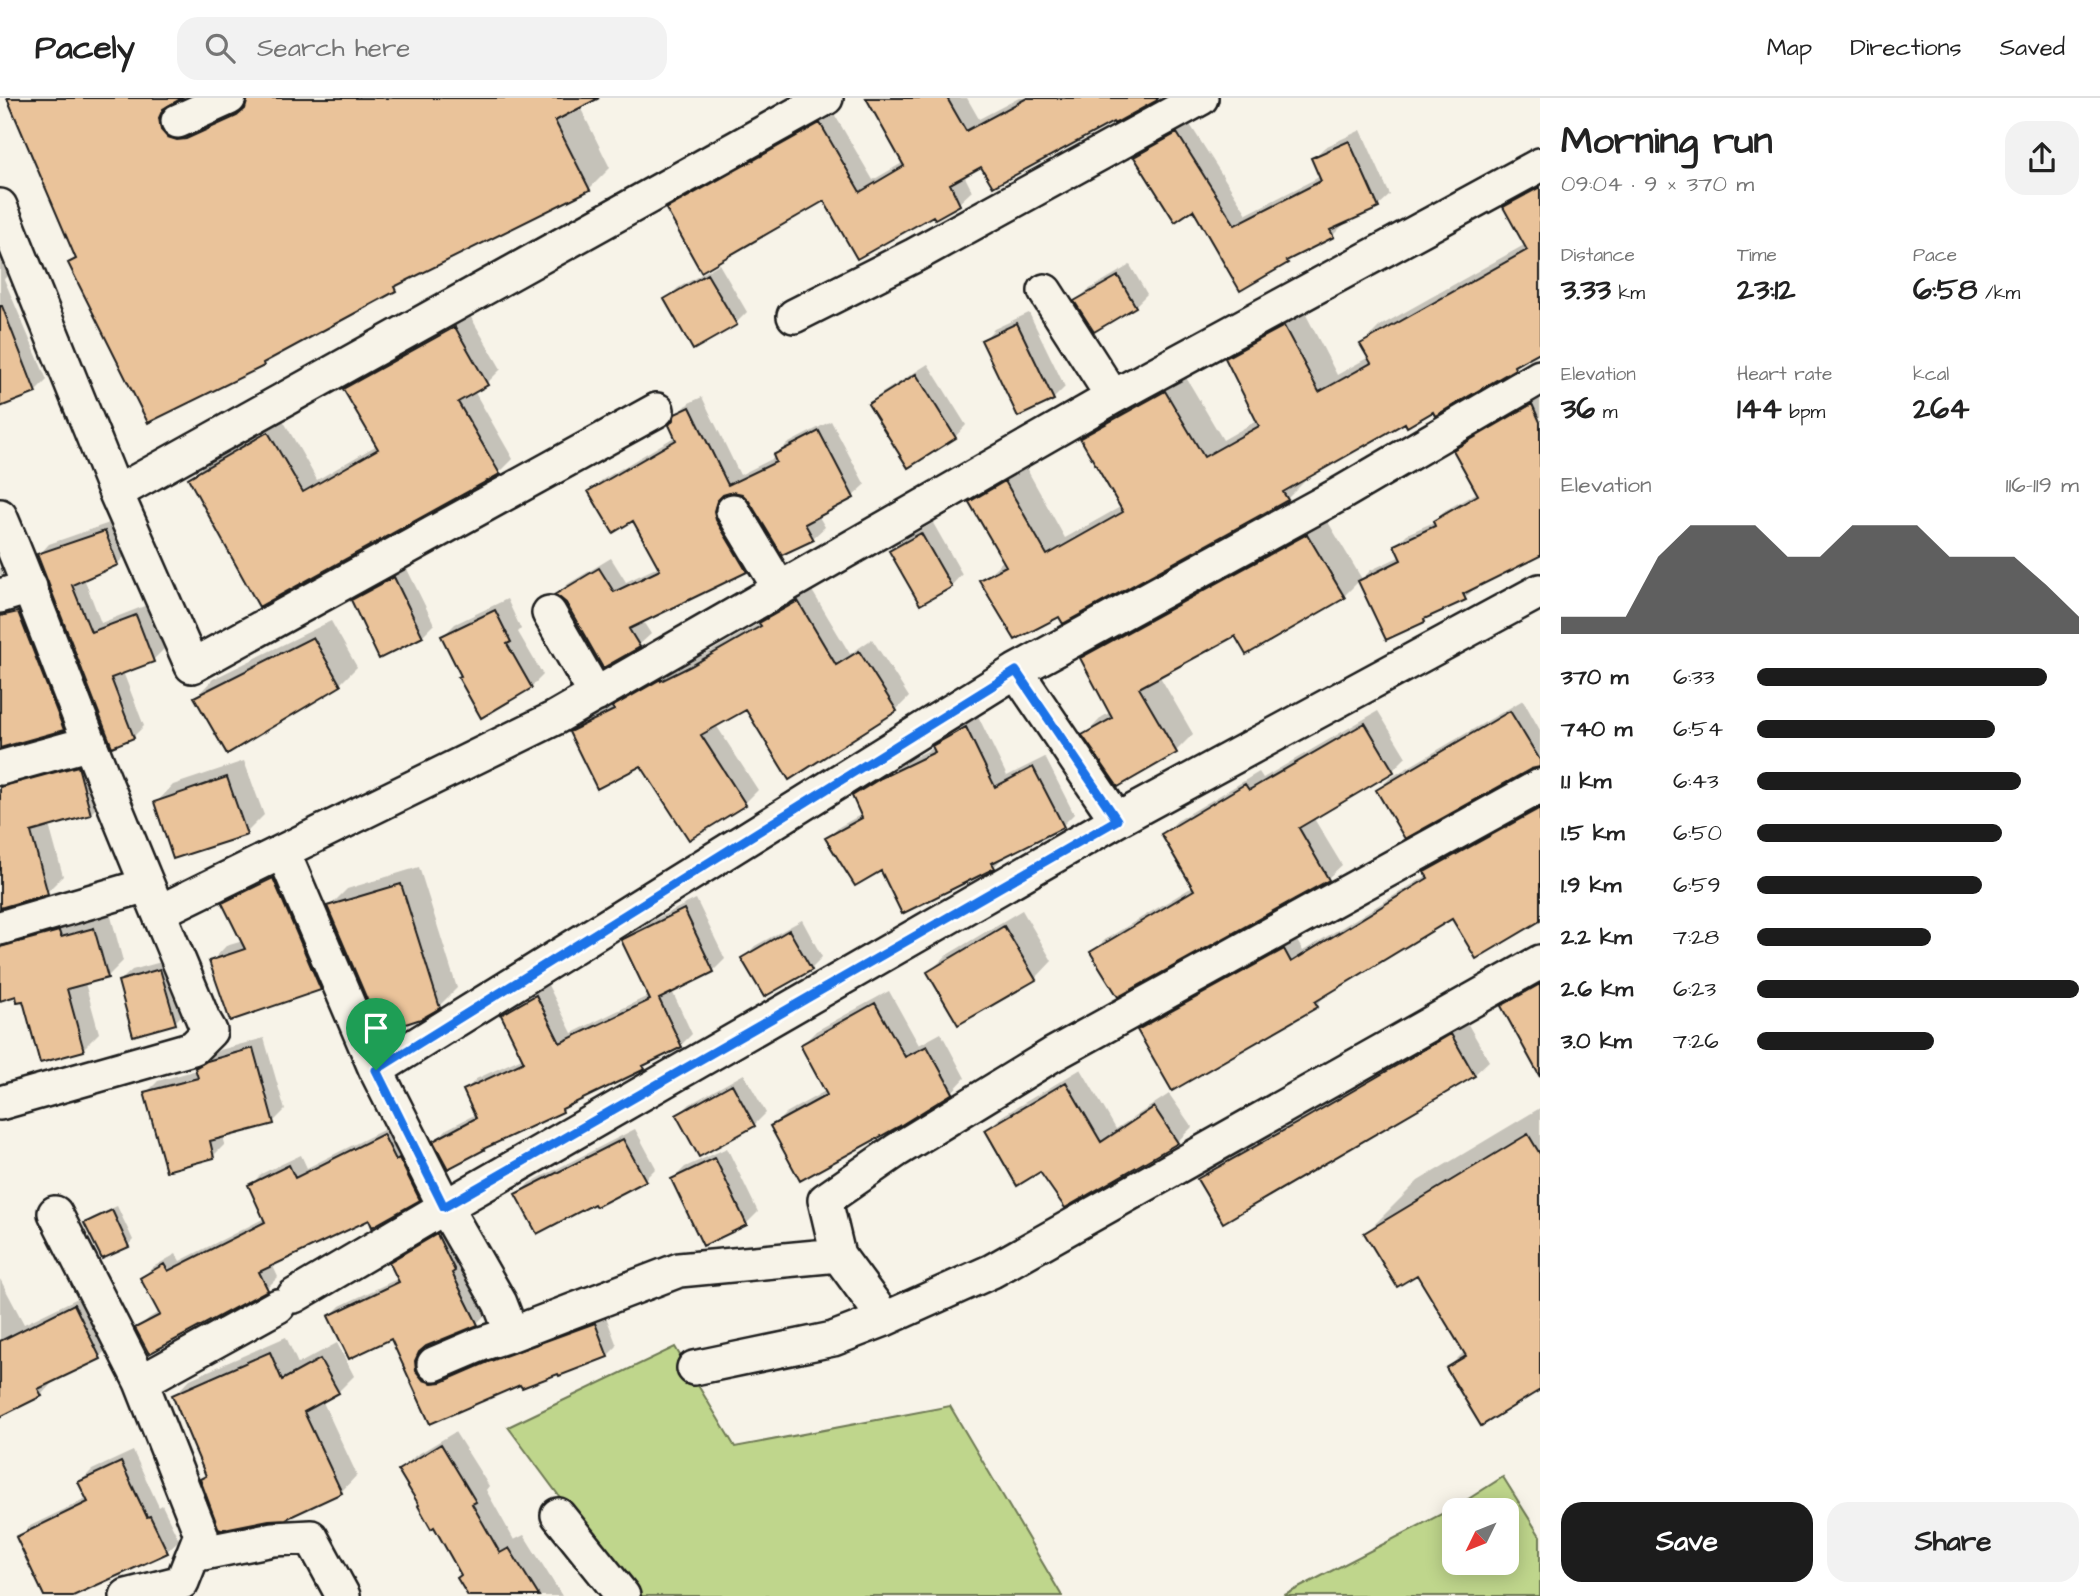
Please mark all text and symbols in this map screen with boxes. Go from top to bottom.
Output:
search box [177,17,667,80]
text: Pacely [35,25,135,71]
icon: search [201,29,239,67]
text: Search here [257,30,410,66]
text: Map [1767,31,1812,65]
text: Directions [1850,31,1962,65]
text: Saved [2000,31,2065,65]
text: Morning run [1561,116,1773,168]
button: share [2005,121,2079,195]
text: 09:04 · 9 × 370 m [1561,168,1754,200]
text: Distance [1561,242,1635,269]
text: Time [1737,242,1777,269]
text: Pace [1913,242,1957,269]
text: 3.33 [1561,269,1611,311]
text: 23:12 [1737,269,1795,311]
text: 6:58 [1913,269,1978,311]
text: km [1611,280,1645,307]
text: /km [1978,280,2020,307]
text: Elevation [1561,361,1636,388]
text: Heart rate [1737,361,1832,388]
text: kcal [1913,361,1949,388]
text: 36 [1561,388,1595,430]
text: 144 [1737,388,1782,430]
text: 264 [1913,388,1969,430]
text: m [1595,399,1617,426]
text: bpm [1782,399,1825,426]
text: Elevation [1561,469,1652,501]
text: 116–119 m [2005,469,2079,501]
text: 370 m [1561,661,1628,693]
text: 6:33 [1673,661,1715,693]
text: 740 m [1561,713,1632,745]
text: 6:54 [1673,713,1723,745]
text: 1.1 km [1561,765,1611,797]
text: 6:43 [1673,765,1719,797]
text: 1.5 km [1561,817,1625,849]
text: 6:50 [1673,817,1722,849]
text: 1.9 km [1561,869,1622,901]
text: 6:59 [1673,869,1721,901]
text: 2.2 km [1561,921,1632,953]
text: 7:28 [1673,921,1719,953]
text: 2.6 km [1561,973,1633,1005]
text: 6:23 [1673,973,1716,1005]
pin [346,998,406,1070]
icon: arrive [357,1009,395,1047]
text: 3.0 km [1561,1025,1632,1057]
text: 7:26 [1673,1025,1719,1057]
north arrow [1442,1498,1519,1575]
map controls [1442,1498,1519,1575]
button: Save [1561,1502,1813,1582]
button: Share [1827,1502,2079,1582]

